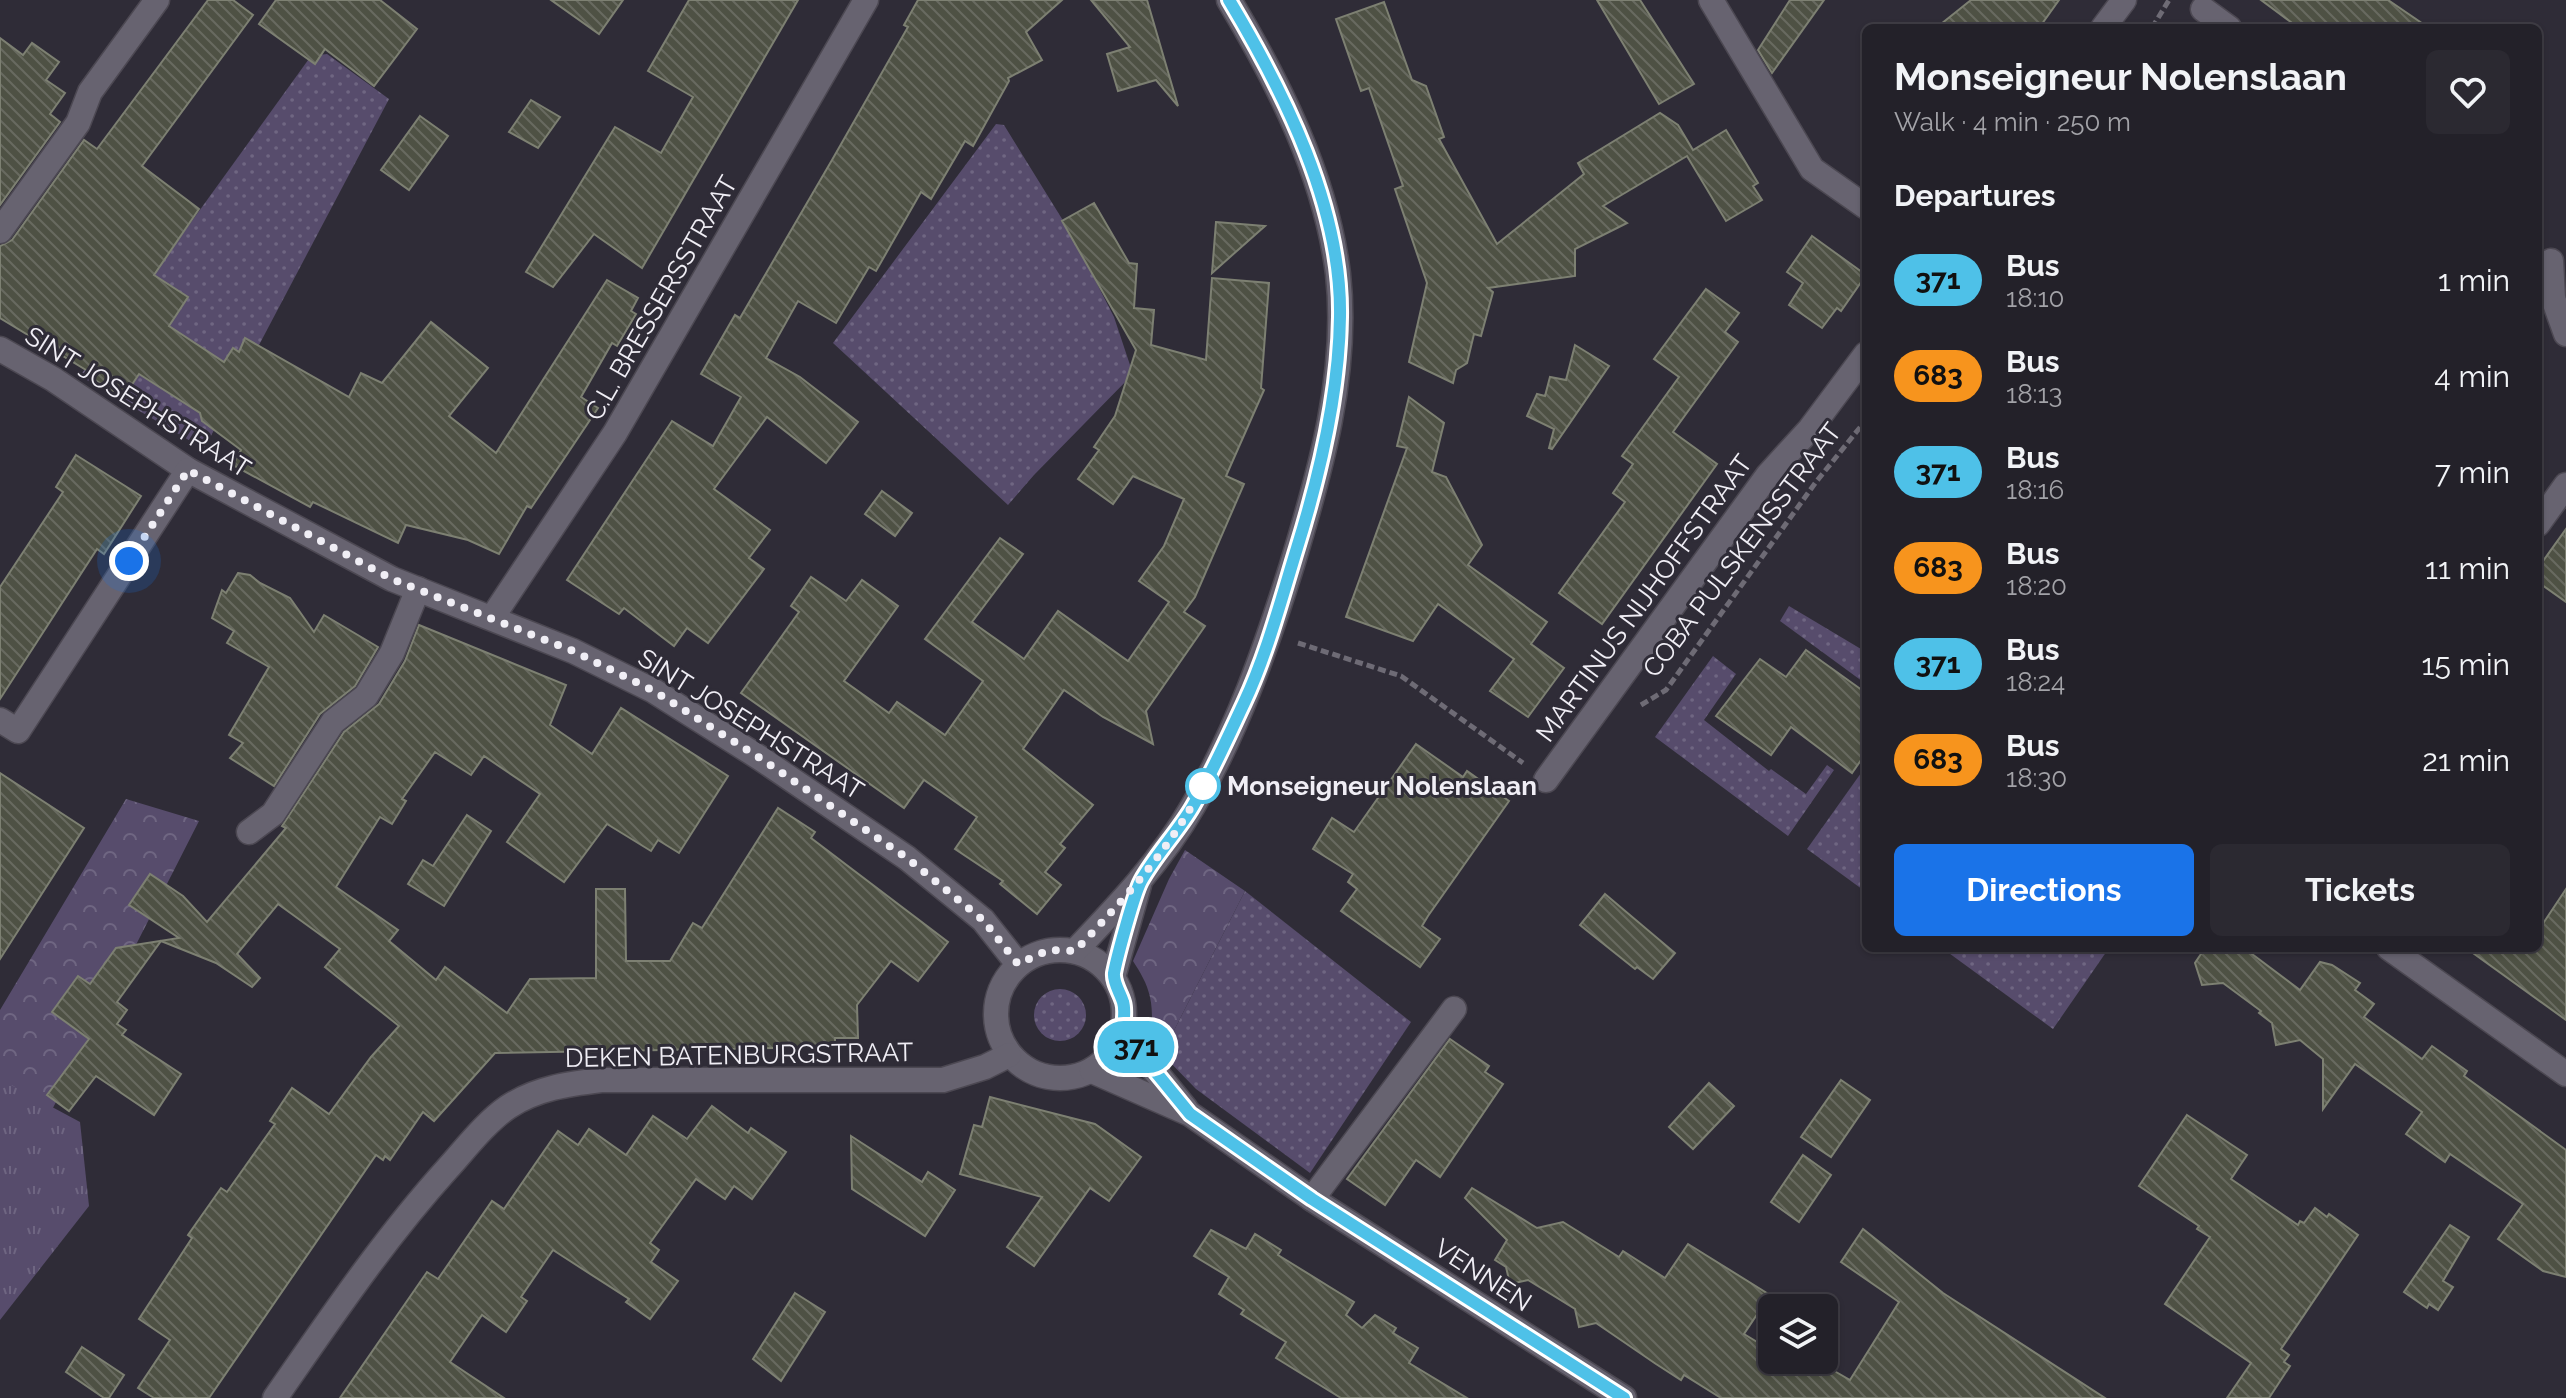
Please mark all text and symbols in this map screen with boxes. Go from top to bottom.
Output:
button: heart [2426,50,2510,134]
text: Monseigneur Nolenslaan [1894,54,2347,99]
text: Walk · 4 min · 250 m [1894,107,2131,137]
street label: C.L. BRESSERSSTRAAT [579,170,743,426]
text: Departures [1894,178,2056,213]
text: Bus [2006,248,2060,283]
text: 371 [1915,263,1961,296]
text: 1 min [2438,263,2510,298]
text: 18:10 [2006,283,2064,313]
street label: SINT JOSEPHSTRAAT [20,320,256,484]
text: Bus [2006,344,2060,379]
text: 683 [1913,359,1963,392]
text: 4 min [2434,359,2510,394]
text: 18:13 [2006,379,2062,409]
street label: COBA PULSKENSSTRAAT [1637,417,1847,683]
text: Bus [2006,440,2060,475]
street label: MARTINUS NIJHOFFSTRAAT [1530,449,1758,747]
text: 371 [1915,455,1961,488]
text: 7 min [2435,455,2510,490]
text: 18:16 [2006,475,2064,505]
text: Bus [2006,536,2060,571]
your location [109,541,149,581]
text: 683 [1913,551,1963,584]
text: 11 min [2425,551,2510,586]
text: 18:20 [2006,571,2067,601]
text: Bus [2006,632,2060,667]
street label: SINT JOSEPHSTRAAT [633,642,869,806]
text: 371 [1915,647,1961,680]
text: 15 min [2422,647,2510,682]
text: 18:24 [2006,667,2065,697]
text: Bus [2006,728,2060,763]
text: 683 [1913,743,1963,776]
text: 21 min [2422,743,2510,778]
text: 18:30 [2006,763,2067,793]
marker: Monseigneur Nolenslaan [1186,769,1220,803]
place label: Monseigneur Nolenslaan [1227,771,1537,801]
button: Directions [1894,844,2194,936]
button: Tickets [2210,844,2510,936]
line badge: 371 [1090,1021,1182,1073]
text: 371 [1113,1030,1159,1063]
street label: DEKEN BATENBURGSTRAAT [565,1037,914,1073]
street label: VENNEN [1429,1233,1537,1317]
map controls [1758,1294,1838,1374]
button: layers [1758,1294,1838,1374]

